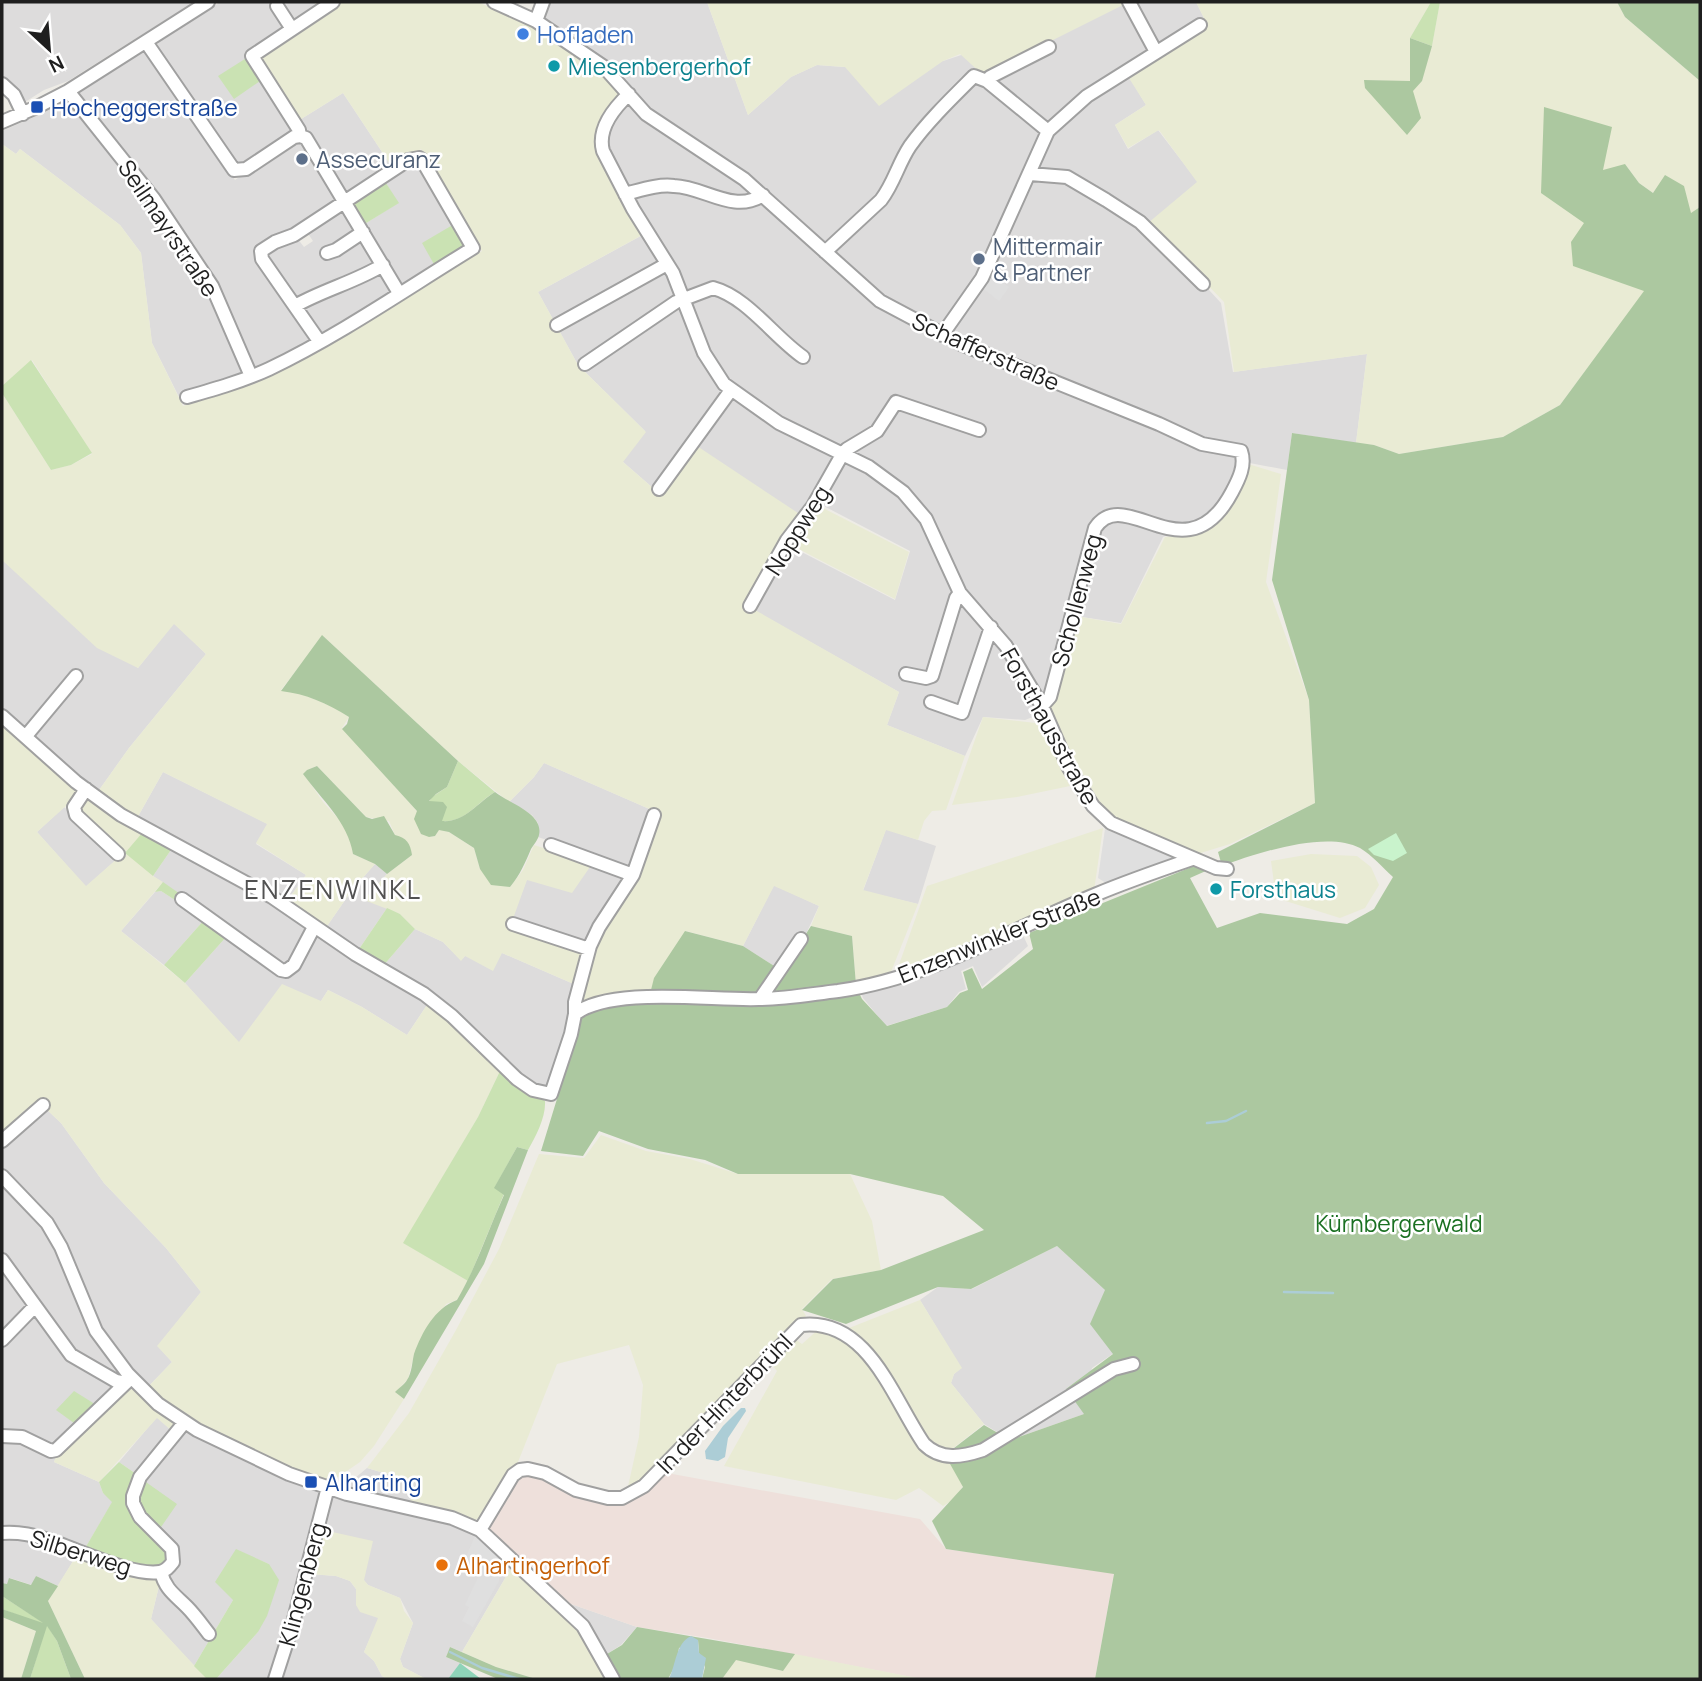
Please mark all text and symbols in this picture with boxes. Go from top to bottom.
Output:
north arrow [14,14,84,84]
place label: Hofladen [537,18,634,50]
marker: Hofladen [515,26,531,42]
text: N [45,50,68,79]
place label: Miesenbergerhof [568,50,751,82]
marker: Miesenbergerhof [546,58,562,74]
place label: Hocheggerstraße [51,91,238,123]
marker: Hocheggerstraße [29,99,45,115]
place label: Assecuranz [316,143,441,175]
marker: Assecuranz [294,151,310,167]
street label: Seilmayrstraße [111,153,227,303]
place label: Mittermair & Partner [993,230,1102,288]
marker: Mittermair & Partner [971,251,987,267]
street label: Schafferstraße [907,304,1065,398]
street label: Noppweg [757,479,837,581]
street label: Schollenweg [1043,530,1109,670]
street label: Forsthausstraße [994,642,1106,810]
district label: ENZENWINKL [244,871,422,907]
place label: Forsthaus [1230,873,1336,905]
street label: Enzenwinkler Straße [893,880,1105,990]
marker: Forsthaus [1208,881,1224,897]
park label: Kürnbergerwald [1315,1207,1483,1239]
street label: In der Hinterbrühl [649,1326,799,1480]
place label: Alharting [325,1466,422,1498]
marker: Alharting [303,1474,319,1490]
street label: Klingenberg [270,1519,334,1649]
street label: Silberweg [26,1521,136,1583]
place label: Alhartingerhof [456,1549,610,1581]
marker: Alhartingerhof [434,1557,450,1573]

